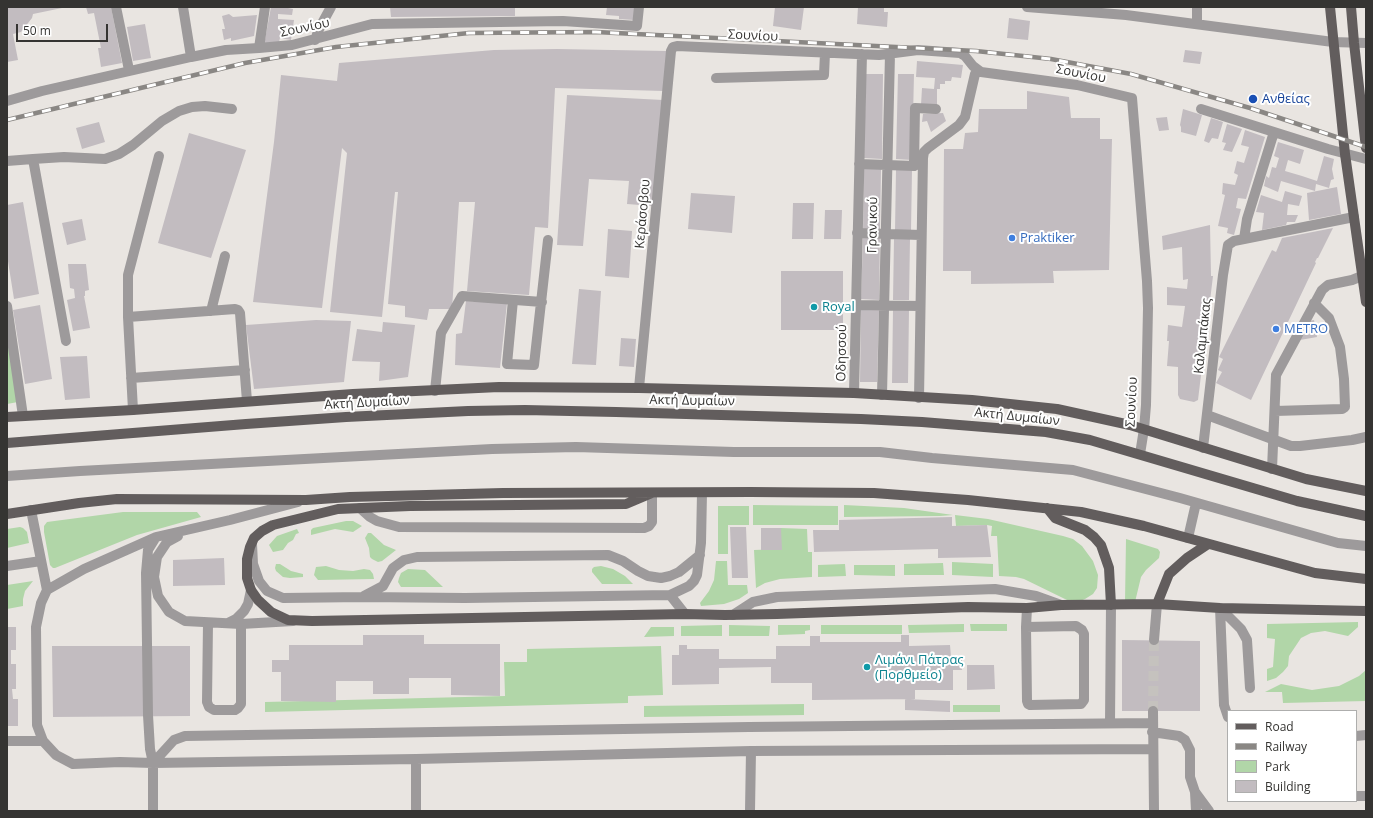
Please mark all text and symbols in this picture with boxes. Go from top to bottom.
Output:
street label: Σουνίου [279,15,331,41]
scale bar [18,16,110,42]
text: 50 m [23,22,51,39]
street label: Σουνίου [727,27,779,45]
street label: Σουνίου [1055,62,1107,86]
place label: Ανθείας [1262,91,1310,107]
marker: Ανθείας [1247,93,1259,105]
street label: Κεράσοβου [632,179,654,249]
street label: Γρανικού [865,197,881,253]
place label: Praktiker [1020,230,1075,246]
marker: Praktiker [1007,233,1017,243]
street label: Καλαμπάκας [1191,297,1215,375]
place label: Royal [822,299,855,315]
marker: Royal [809,302,819,312]
place label: METRO [1284,321,1328,337]
street label: Οδησσού [834,324,850,382]
marker: METRO [1271,324,1281,334]
street label: Σουνίου [1123,376,1141,428]
street label: Ακτή Δυμαίων [649,392,735,410]
street label: Ακτή Δυμαίων [324,393,410,413]
street label: Ακτή Δυμαίων [974,405,1060,429]
place label: Λιμάνι Πάτρας (Πορθμείο) [875,652,964,683]
marker: Λιμάνι Πάτρας (Πορθμείο) [862,662,872,672]
legend [1227,710,1357,802]
text: Road [1265,718,1294,735]
text: Railway [1265,738,1307,755]
text: Park [1265,758,1290,775]
text: Building [1265,778,1310,795]

